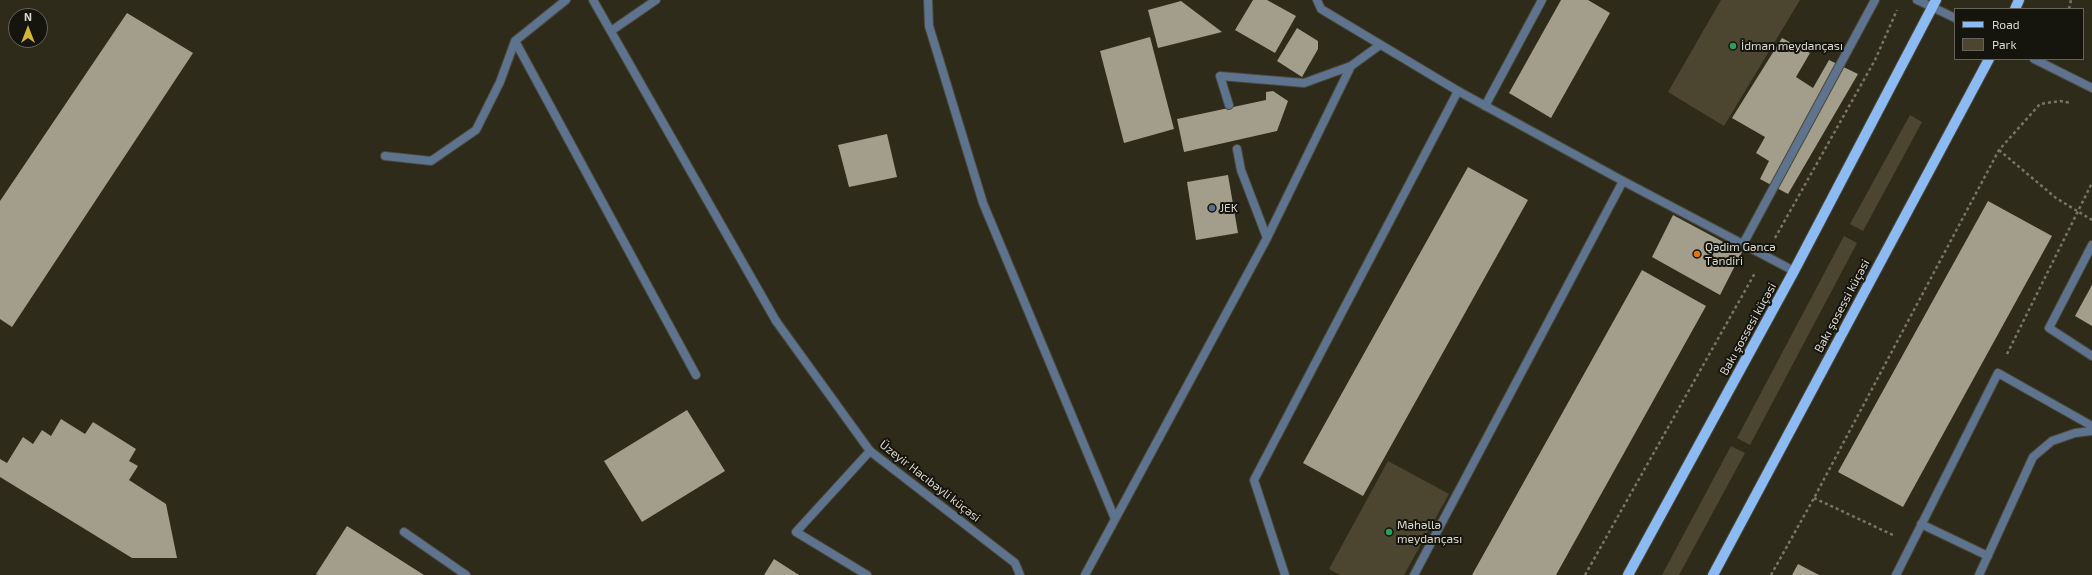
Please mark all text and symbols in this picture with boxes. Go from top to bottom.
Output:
north arrow [8,8,48,48]
legend [1954,8,2084,60]
text: N [24,10,32,23]
text: Road [1992,17,2020,31]
text: Park [1992,37,2017,51]
place label: İdman meydançası [1741,39,1843,53]
marker: İdman meydançası [1728,41,1738,51]
place label: JEK [1220,201,1238,215]
marker: JEK [1207,203,1217,213]
place label: Qədim Gəncə Təndiri [1705,240,1776,268]
marker: Qədim Gəncə Təndiri [1692,249,1702,259]
street label: Bakı şosessi küçəsi [1811,257,1873,355]
street label: Bakı şossesi küçəsi [1717,280,1779,378]
street label: Üzeyir Hacıbəyli küçəsi [877,437,983,525]
place label: Məhəllə meydançası [1397,518,1462,546]
marker: Məhəllə meydançası [1384,527,1394,537]

